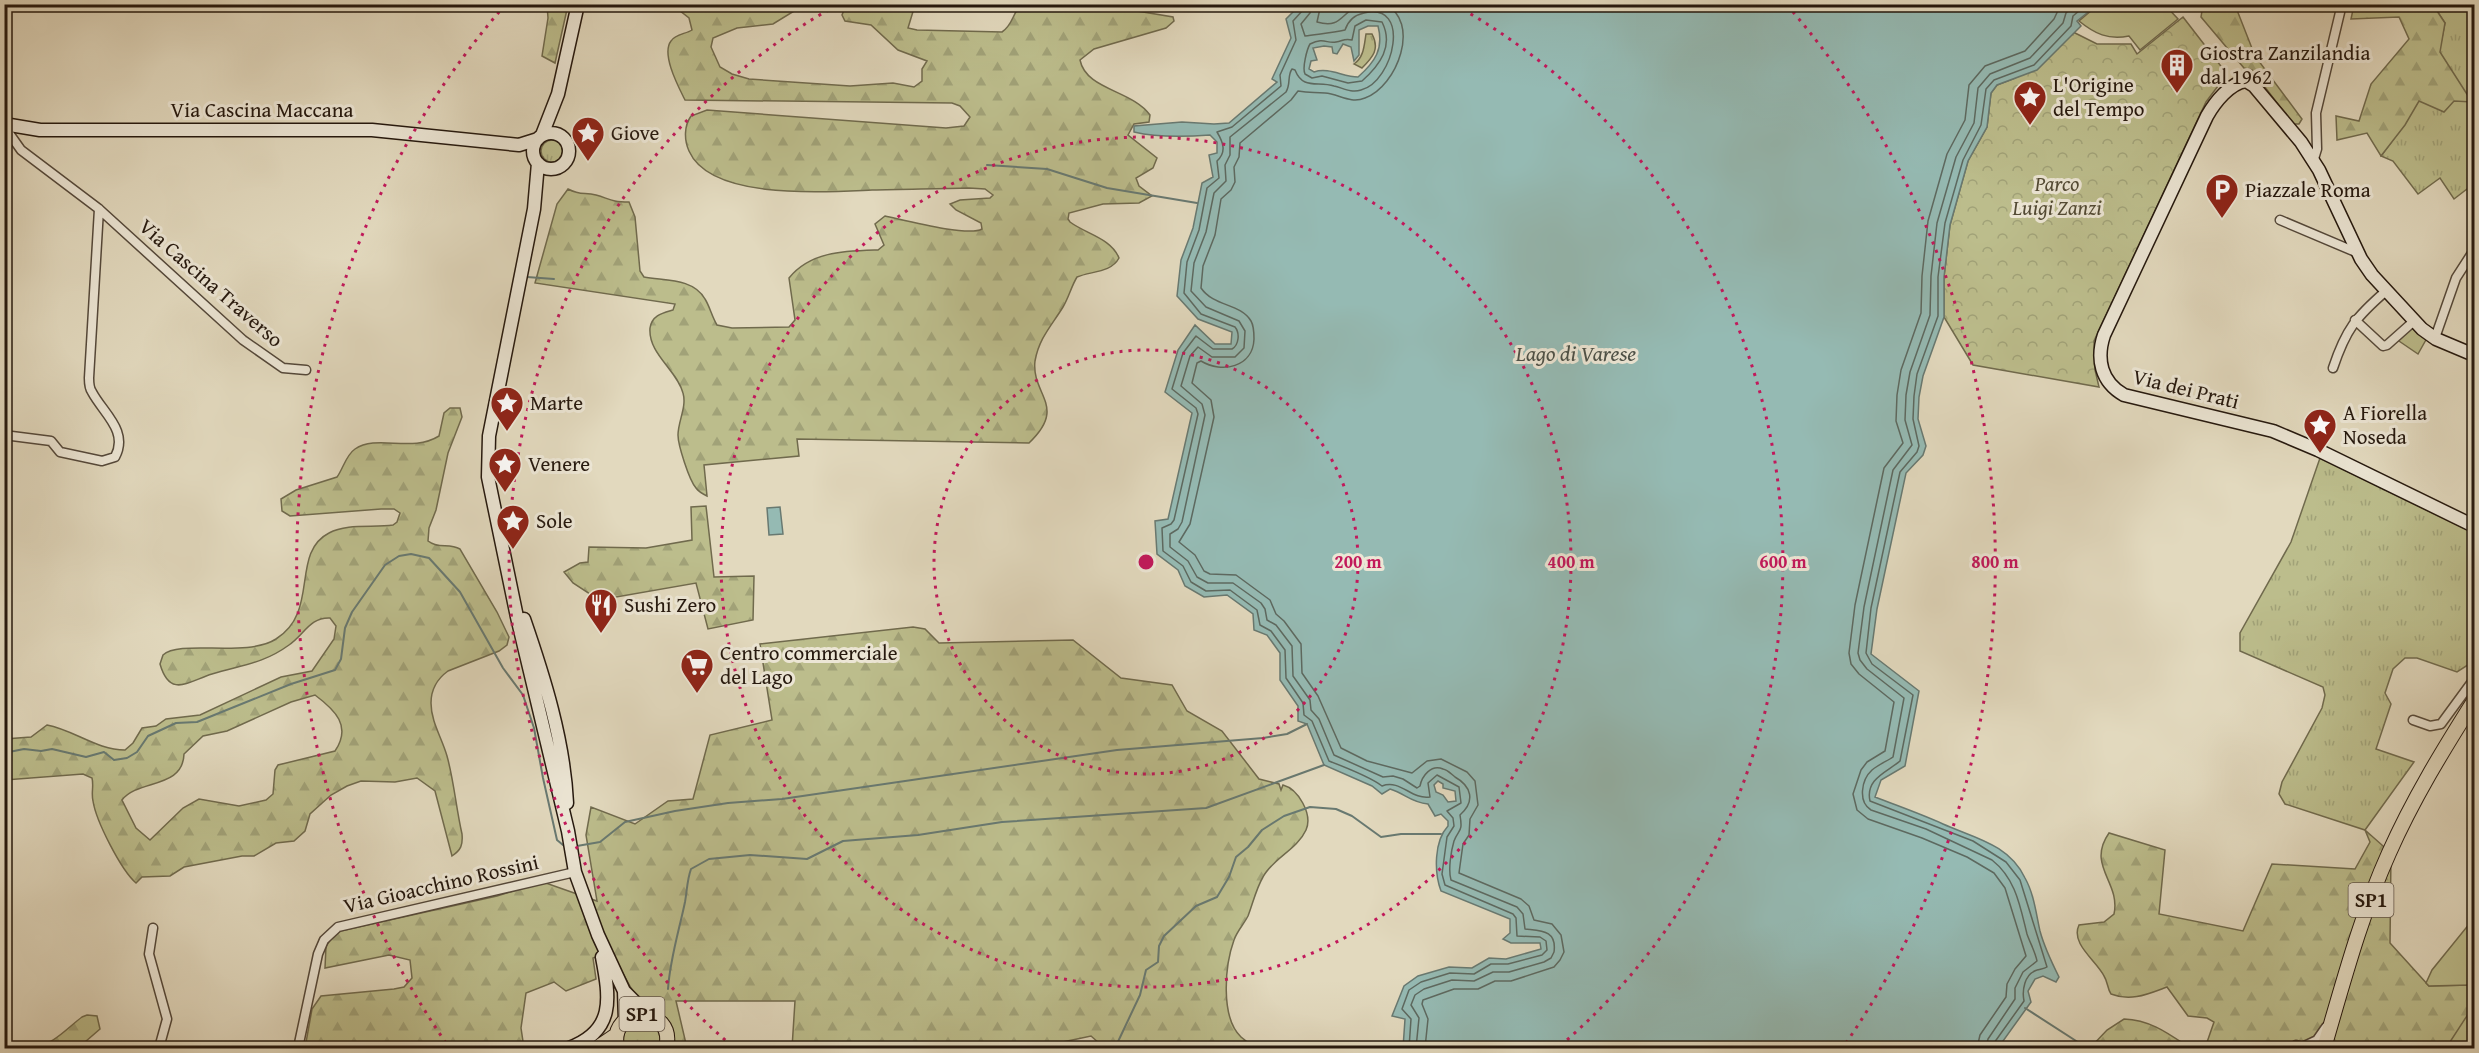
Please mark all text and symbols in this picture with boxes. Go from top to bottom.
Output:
place label: Giostra Zanzilandia dal 1962 [2200,37,2370,92]
building icon: Giostra Zanzilandia dal 1962 [2159,47,2195,94]
place label: L'Origine del Tempo [2053,69,2145,124]
place icon: L'Origine del Tempo [2012,79,2048,126]
street label: Via Cascina Maccana [171,94,353,125]
place icon: Giove [570,115,606,162]
place label: Giove [611,117,660,148]
park label: Parco Luigi Zanzi [2011,168,2102,223]
parking icon: Piazzale Roma [2204,172,2240,219]
place label: Piazzale Roma [2245,174,2371,205]
street label: Via Cascina Traverso [132,211,290,354]
water label: Lago di Varese [1515,337,1636,369]
street label: Via dei Prati [2130,360,2243,417]
place icon: Marte [489,385,525,432]
place label: Marte [530,387,583,418]
place label: A Fiorella Noseda [2343,397,2427,452]
place icon: A Fiorella Noseda [2302,407,2338,454]
place icon: Venere [487,446,523,493]
place label: Venere [528,448,590,479]
place icon: Sole [495,503,531,550]
place label: Sole [536,505,573,536]
text: 200 m [1334,548,1382,575]
text: 400 m [1547,548,1595,575]
text: 600 m [1759,548,1807,575]
text: 800 m [1971,548,2019,575]
centre of rings [1136,552,1156,572]
restaurant icon: Sushi Zero [583,587,619,634]
place label: Sushi Zero [624,589,716,620]
place label: Centro commerciale del Lago [720,637,898,692]
supermarket icon: Centro commerciale del Lago [679,647,715,694]
street label: Via Gioacchino Rossini [340,846,542,921]
road number: SP1 [2348,883,2394,917]
road number: SP1 [620,997,664,1031]

